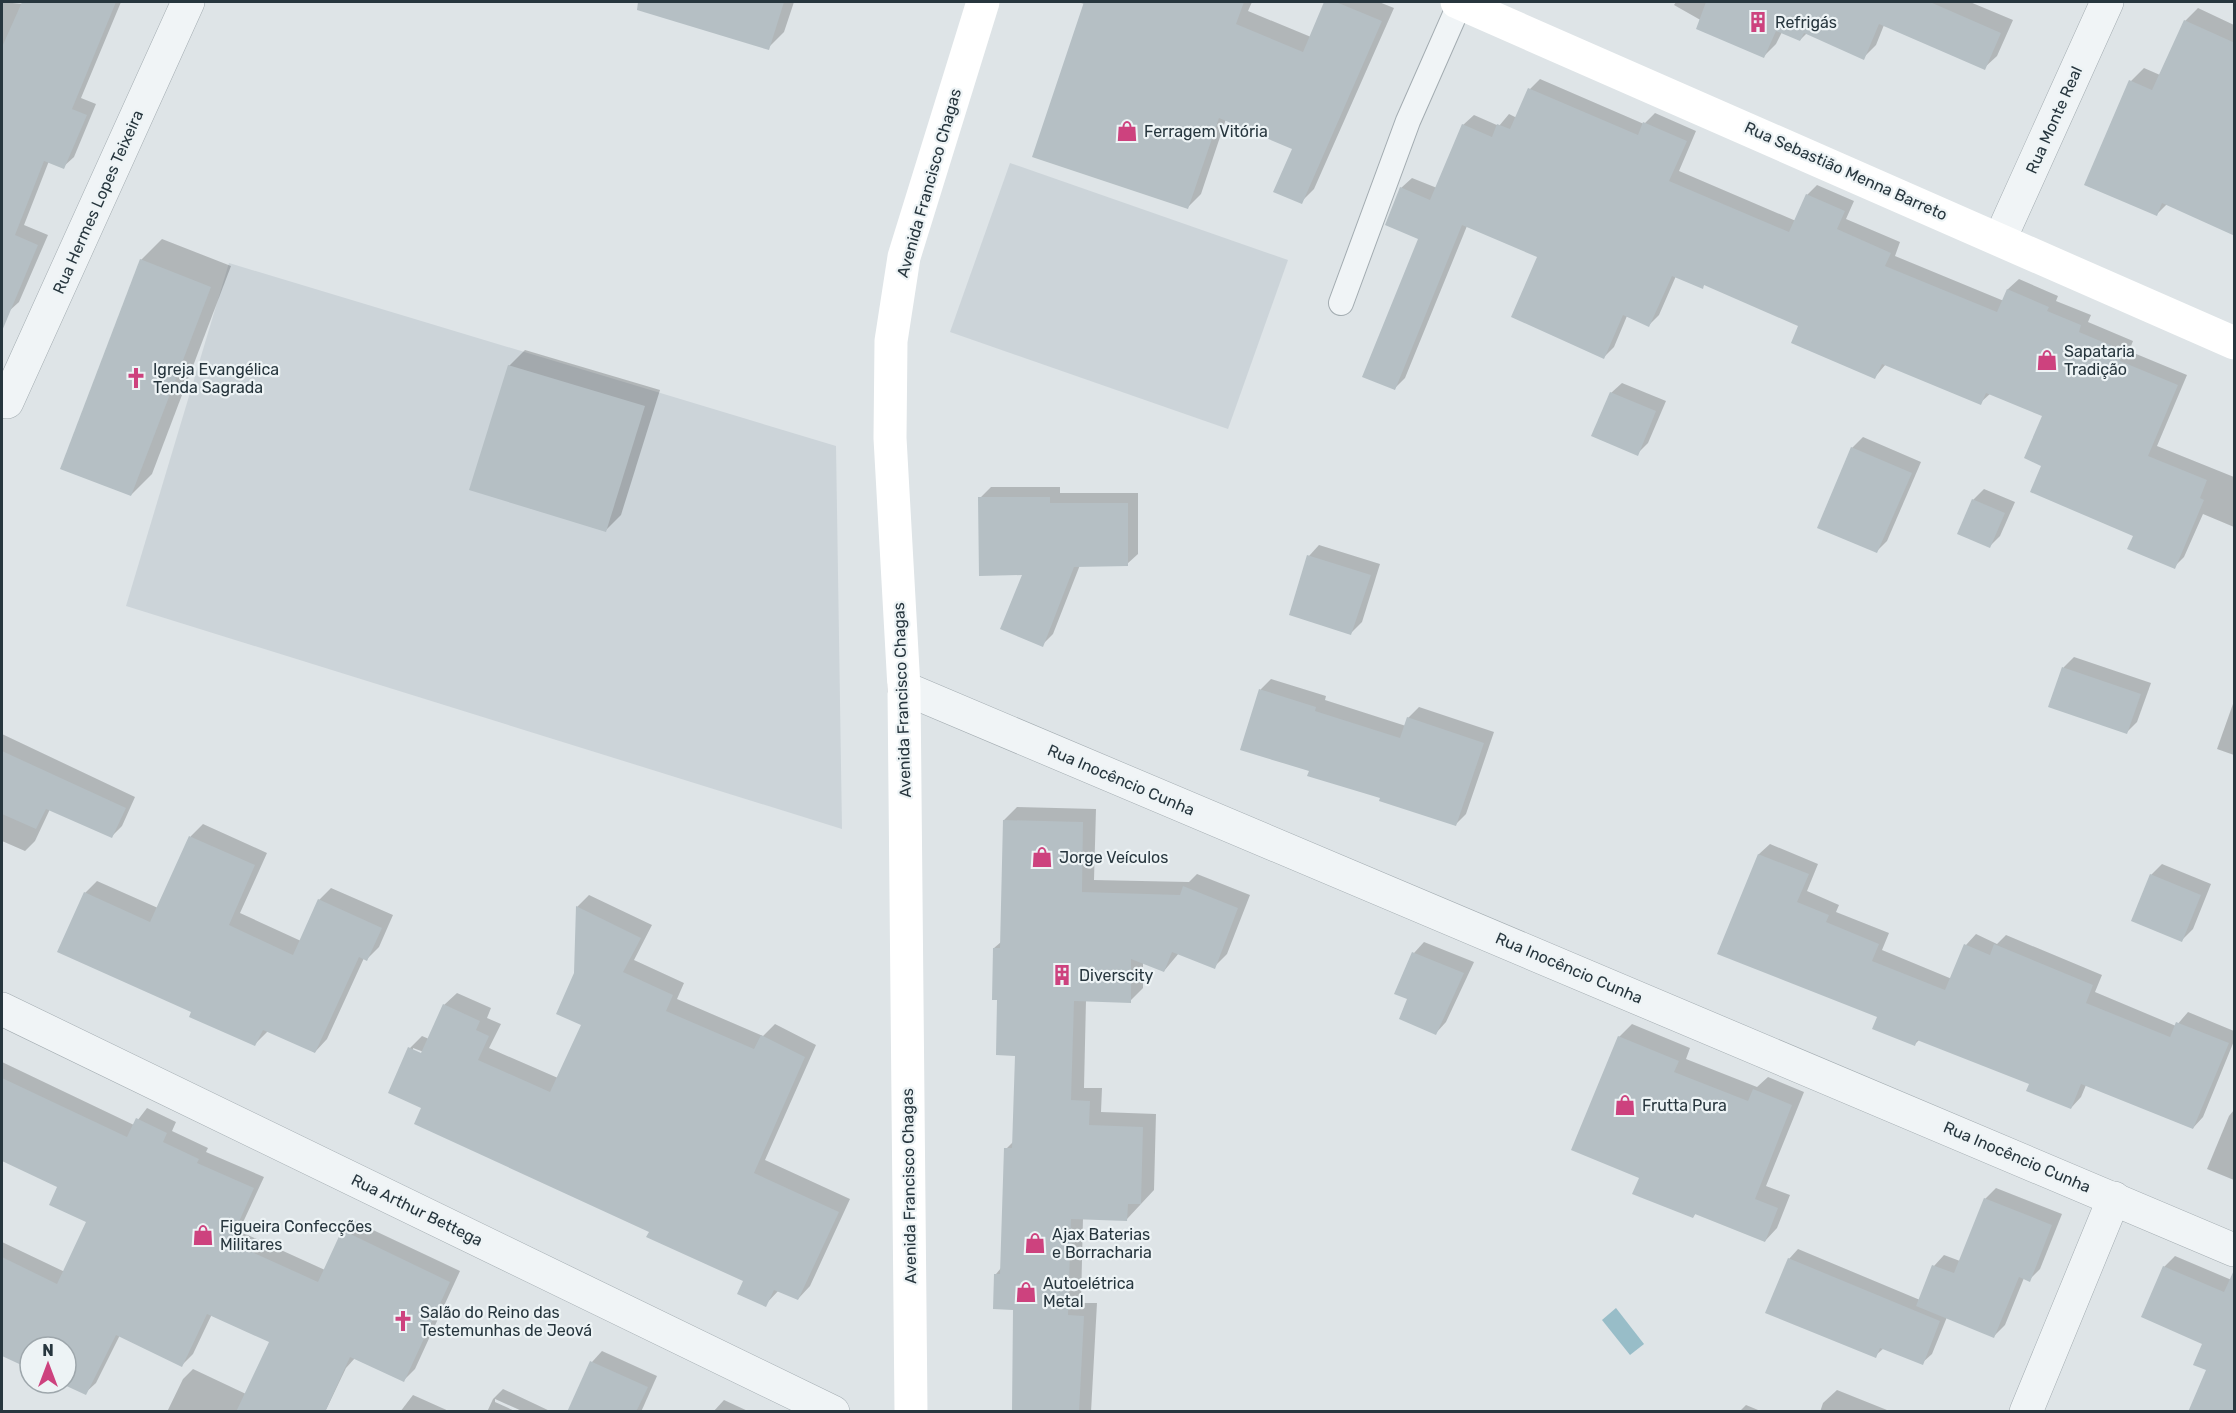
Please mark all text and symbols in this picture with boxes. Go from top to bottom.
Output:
building icon: Refrigás [1746,10,1770,34]
place label: Refrigás [1775,13,1837,32]
street label: Rua Monte Real [2022,63,2086,177]
street label: Avenida Francisco Chagas [893,86,965,280]
street label: Rua Hermes Lopes Teixeira [49,107,147,297]
street label: Rua Sebastião Menna Barreto [1742,118,1950,224]
shop icon: Ferragem Vitória [1115,119,1139,143]
place label: Ferragem Vitória [1144,122,1268,141]
place label: Sapataria Tradição [2064,342,2135,379]
shop icon: Sapataria Tradição [2035,348,2059,372]
place label: Igreja Evangélica Tenda Sagrada [153,360,279,397]
church icon: Igreja Evangélica Tenda Sagrada [124,366,148,390]
street label: Avenida Francisco Chagas [889,602,915,798]
street label: Rua Inocêncio Cunha [1045,740,1197,820]
shop icon: Jorge Veículos [1030,845,1054,869]
place label: Jorge Veículos [1059,848,1168,867]
street label: Rua Inocêncio Cunha [1493,928,1645,1008]
building icon: Diverscity [1050,963,1074,987]
place label: Diverscity [1079,966,1154,985]
street label: Avenida Francisco Chagas [898,1088,920,1284]
shop icon: Frutta Pura [1613,1093,1637,1117]
place label: Frutta Pura [1642,1096,1727,1115]
street label: Rua Inocêncio Cunha [1941,1117,2093,1197]
street label: Rua Arthur Bettega [348,1170,486,1250]
place label: Figueira Confecções Militares [220,1217,372,1254]
shop icon: Figueira Confecções Militares [191,1223,215,1247]
place label: Ajax Baterias e Borracharia [1052,1225,1152,1262]
shop icon: Ajax Baterias e Borracharia [1023,1231,1047,1255]
place label: Autoelétrica Metal [1043,1274,1134,1311]
shop icon: Autoelétrica Metal [1014,1280,1038,1304]
place label: Salão do Reino das Testemunhas de Jeová [420,1303,592,1340]
church icon: Salão do Reino das Testemunhas de Jeová [391,1309,415,1333]
north arrow [18,1335,78,1395]
text: N [42,1341,54,1360]

